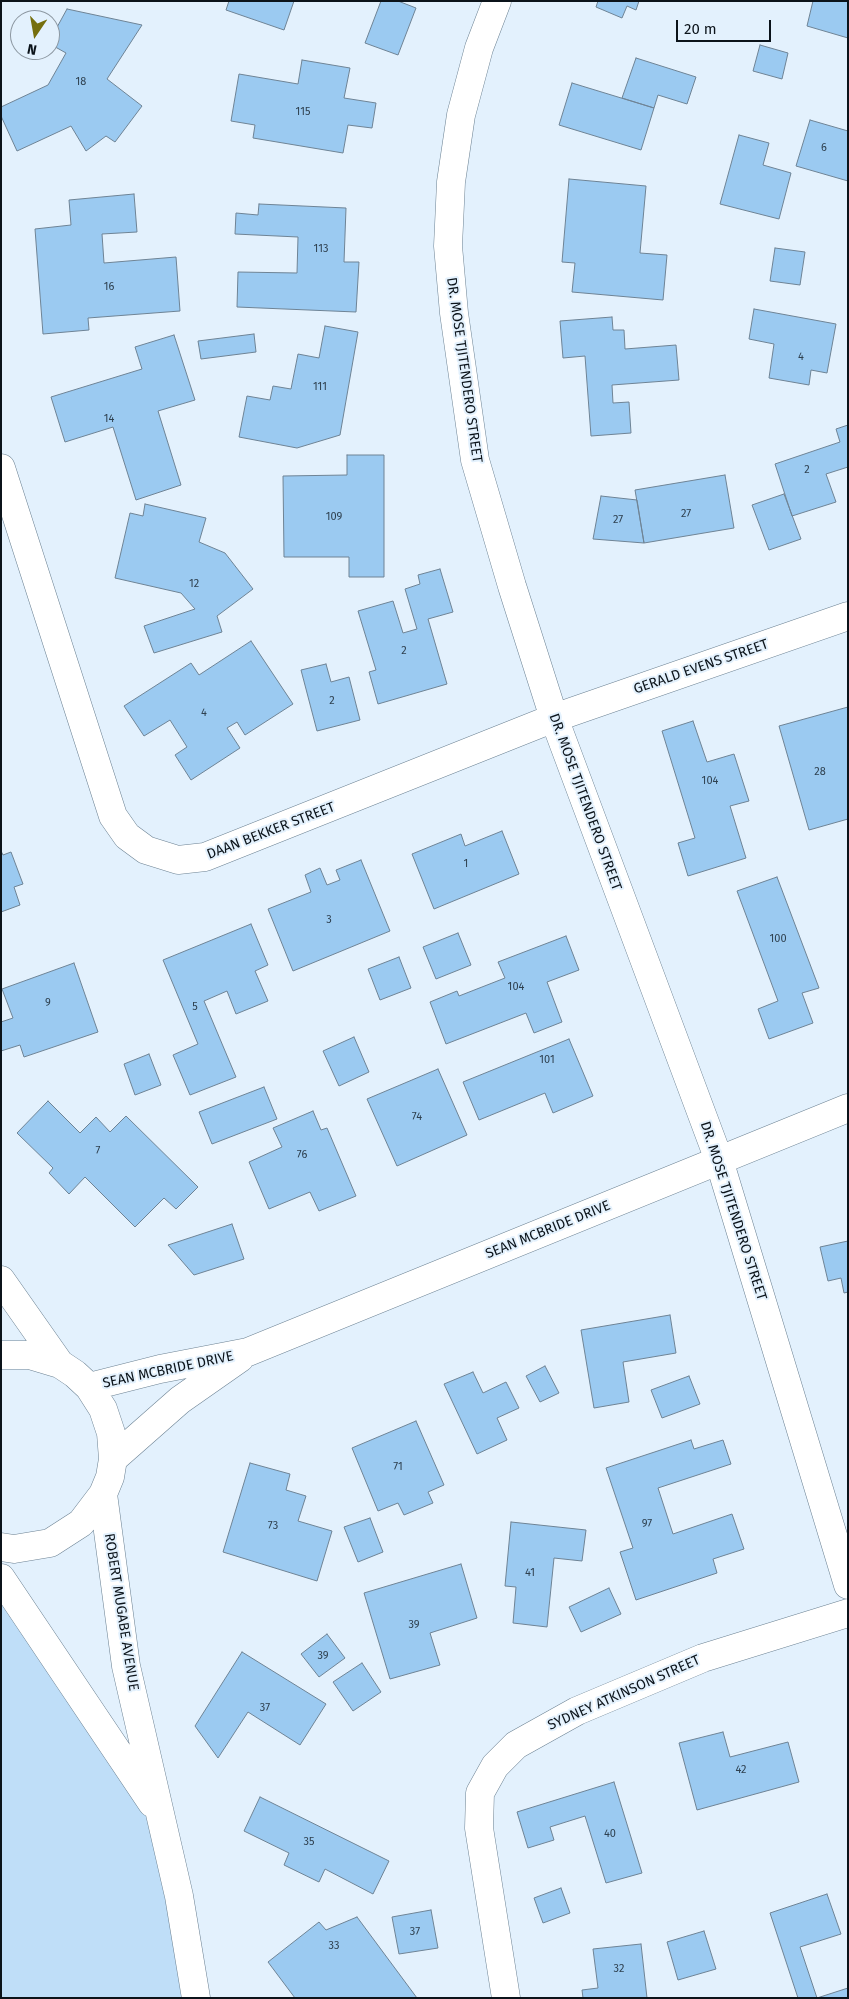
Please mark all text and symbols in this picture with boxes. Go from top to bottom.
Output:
north arrow [10,10,60,60]
scale bar [679,10,774,42]
text: 20 m [684,20,717,38]
text: N [26,40,38,58]
house number: 18 [76,75,86,89]
house number: 115 [296,105,310,119]
house number: 6 [821,141,827,155]
house number: 113 [314,242,328,256]
street label: DR. MOSE TJITENDERO STREET [443,276,485,464]
house number: 16 [104,280,114,294]
house number: 4 [798,350,804,364]
house number: 111 [313,380,327,394]
house number: 14 [104,412,114,426]
house number: 2 [804,463,810,477]
house number: 27 [681,507,691,521]
house number: 109 [326,510,342,524]
house number: 27 [613,513,623,527]
house number: 12 [189,577,199,591]
street label: GERALD EVENS STREET [631,636,771,698]
house number: 2 [401,644,407,658]
house number: 2 [329,694,335,708]
house number: 4 [201,706,207,720]
street label: DR. MOSE TJITENDERO STREET [545,711,625,893]
house number: 28 [814,765,826,779]
house number: 104 [702,774,718,788]
street label: DAAN BEKKER STREET [205,799,337,863]
house number: 1 [464,857,468,871]
house number: 3 [326,913,332,927]
house number: 100 [769,932,787,946]
house number: 104 [508,980,524,994]
house number: 9 [45,996,51,1010]
house number: 5 [192,1000,198,1014]
house number: 101 [539,1053,555,1067]
house number: 74 [412,1110,422,1124]
street label: DR. MOSE TJITENDERO STREET [696,1119,770,1303]
house number: 7 [96,1144,100,1158]
house number: 76 [297,1148,307,1162]
street label: SEAN MCBRIDE DRIVE [483,1197,613,1263]
street label: SEAN MCBRIDE DRIVE [101,1348,235,1392]
house number: 71 [393,1460,403,1474]
house number: 97 [642,1517,652,1531]
house number: 73 [268,1519,278,1533]
street label: ROBERT MUGABE AVENUE [100,1532,142,1692]
house number: 41 [525,1566,535,1580]
house number: 39 [408,1618,420,1632]
house number: 39 [317,1649,329,1663]
street label: SYDNEY ATKINSON STREET [545,1652,703,1734]
house number: 37 [260,1701,270,1715]
house number: 42 [735,1763,747,1777]
house number: 40 [604,1827,616,1841]
house number: 35 [304,1835,314,1849]
house number: 37 [410,1925,420,1939]
house number: 33 [329,1939,339,1953]
house number: 32 [614,1962,624,1976]

